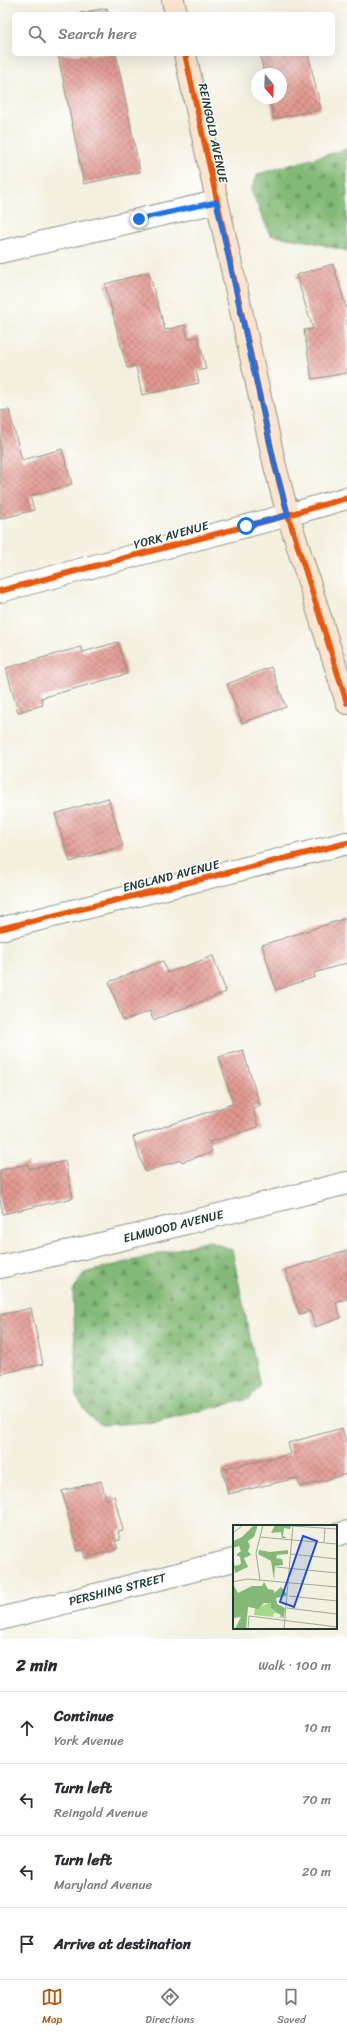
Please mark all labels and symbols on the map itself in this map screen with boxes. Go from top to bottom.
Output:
north arrow [251,68,287,104]
street label: REINGOLD AVENUE [192,81,235,186]
route end [130,210,148,228]
street label: YORK AVENUE [131,514,212,556]
route start [237,517,255,535]
street label: ENGLAND AVENUE [120,853,223,899]
street label: ELMWOOD AVENUE [121,1203,227,1249]
inset map [233,1525,337,1629]
street label: PERSHING STREET [66,1566,169,1612]

